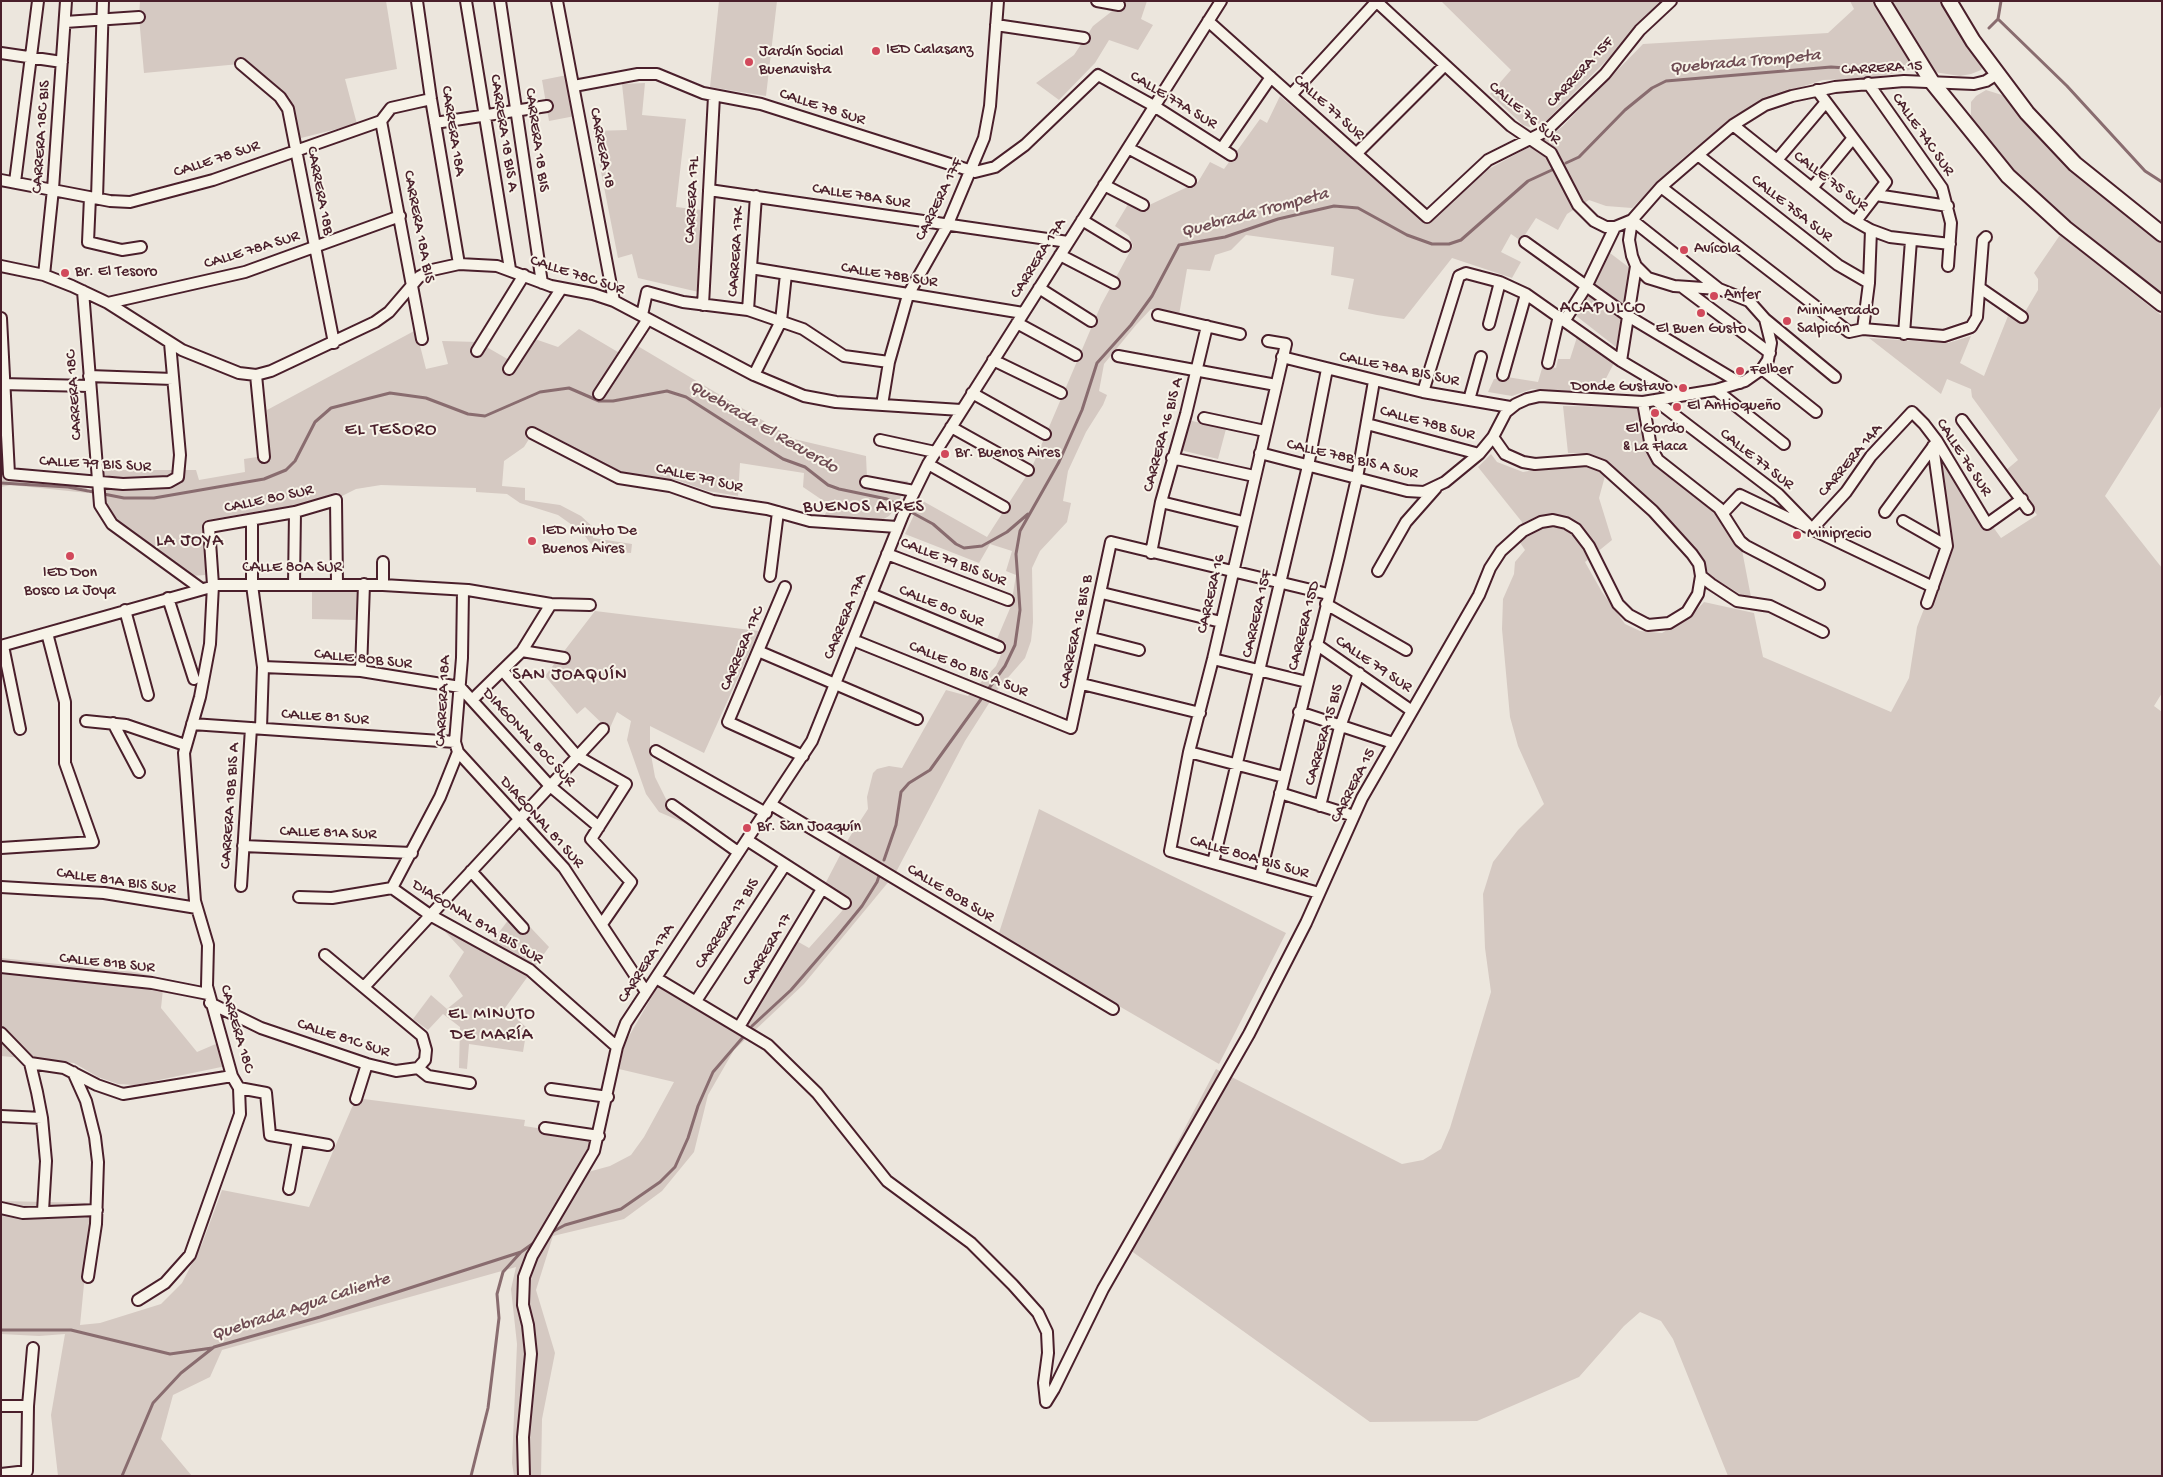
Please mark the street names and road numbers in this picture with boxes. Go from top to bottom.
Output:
street label: CARRERA 15F [1543,34,1619,112]
street label: CARRERA 15 [1841,57,1923,81]
street label: CALLE 77A SUR [1126,67,1220,135]
street label: CALLE 77 SUR [1288,71,1368,145]
street label: CARRERA 18 BIS A [484,73,522,193]
street label: CALLE 76 SUR [1484,78,1564,150]
street label: CARRERA 18C BIS [28,80,56,194]
street label: CARRERA 18A [435,85,469,177]
street label: CALLE 78 SUR [776,85,868,131]
street label: CARRERA 18 BIS [519,87,553,193]
street label: CALLE 74C SUR [1886,90,1958,180]
street label: CARRERA 18 [584,106,618,190]
street label: CALLE 78 SUR [171,137,263,183]
street label: CARRERA 18B [301,145,337,237]
street label: CALLE 75 SUR [1789,148,1871,216]
street label: CARRERA 17L [681,156,705,244]
street label: CARRERA 17F [912,156,968,244]
street label: CARRERA 18A BIS [398,169,438,285]
street label: CALLE 75A SUR [1746,171,1836,247]
street label: CALLE 78A SUR [811,180,911,214]
street label: CARRERA 17K [724,206,750,298]
street label: CARRERA 17A [1007,215,1071,303]
street label: CALLE 78A SUR [202,227,302,275]
street label: CALLE 78C SUR [527,252,627,300]
street label: CALLE 78B SUR [839,259,939,293]
street label: CALLE 78A BIS SUR [1337,348,1461,392]
street label: CARRERA 18C [62,349,88,441]
street label: CARRERA 16 BIS A [1140,376,1188,494]
street label: CALLE 78B SUR [1377,402,1477,446]
street label: CALLE 76 SUR [1931,416,1995,500]
street label: CARRERA 14A [1815,420,1887,502]
street label: CALLE 77 SUR [1715,425,1797,495]
street label: CALLE 78B BIS A SUR [1284,436,1420,484]
street label: CALLE 79 BIS SUR [39,452,151,478]
street label: CALLE 79 SUR [654,460,744,498]
street label: CALLE 80 SUR [223,481,315,519]
street label: CALLE 79 BIS SUR [897,534,1009,592]
street label: CARRERA 16 [1194,552,1230,636]
street label: CALLE 80A SUR [242,559,342,579]
street label: CARRERA 15F [1239,568,1277,660]
street label: CARRERA 17A [820,571,872,663]
street label: CARRERA 16 BIS B [1056,573,1098,691]
street label: CARRERA 15D [1285,579,1325,673]
street label: CALLE 80 SUR [896,581,986,633]
street label: CARRERA 17C [717,604,769,694]
street label: CALLE 79 SUR [1331,632,1415,698]
street label: CALLE 80 BIS A SUR [906,637,1030,703]
street label: CALLE 80B SUR [313,645,413,675]
street label: CARRERA 18A [432,655,456,747]
street label: CARRERA 15 BIS [1301,682,1349,788]
street label: DIAGONAL 80C SUR [477,685,579,791]
street label: CALLE 81 SUR [281,705,369,731]
street label: CARRERA 18B BIS A [217,742,245,870]
street label: CARRERA 15 [1327,745,1381,827]
street label: DIAGONAL 81 SUR [495,773,587,873]
street label: CALLE 81A SUR [279,823,377,845]
street label: CALLE 80A BIS SUR [1187,832,1311,884]
street label: CALLE 80B SUR [903,860,997,928]
street label: CALLE 81A BIS SUR [55,864,177,900]
street label: CARRERA 17 BIS [691,875,765,973]
street label: DIAGONAL 81A BIS SUR [408,876,546,970]
street label: CARRERA 17 [739,910,797,990]
street label: CARRERA 17A [614,921,680,1007]
street label: CALLE 81B SUR [58,949,156,979]
street label: CARRERA 18C [214,983,258,1075]
street label: CALLE 81C SUR [294,1015,392,1063]

